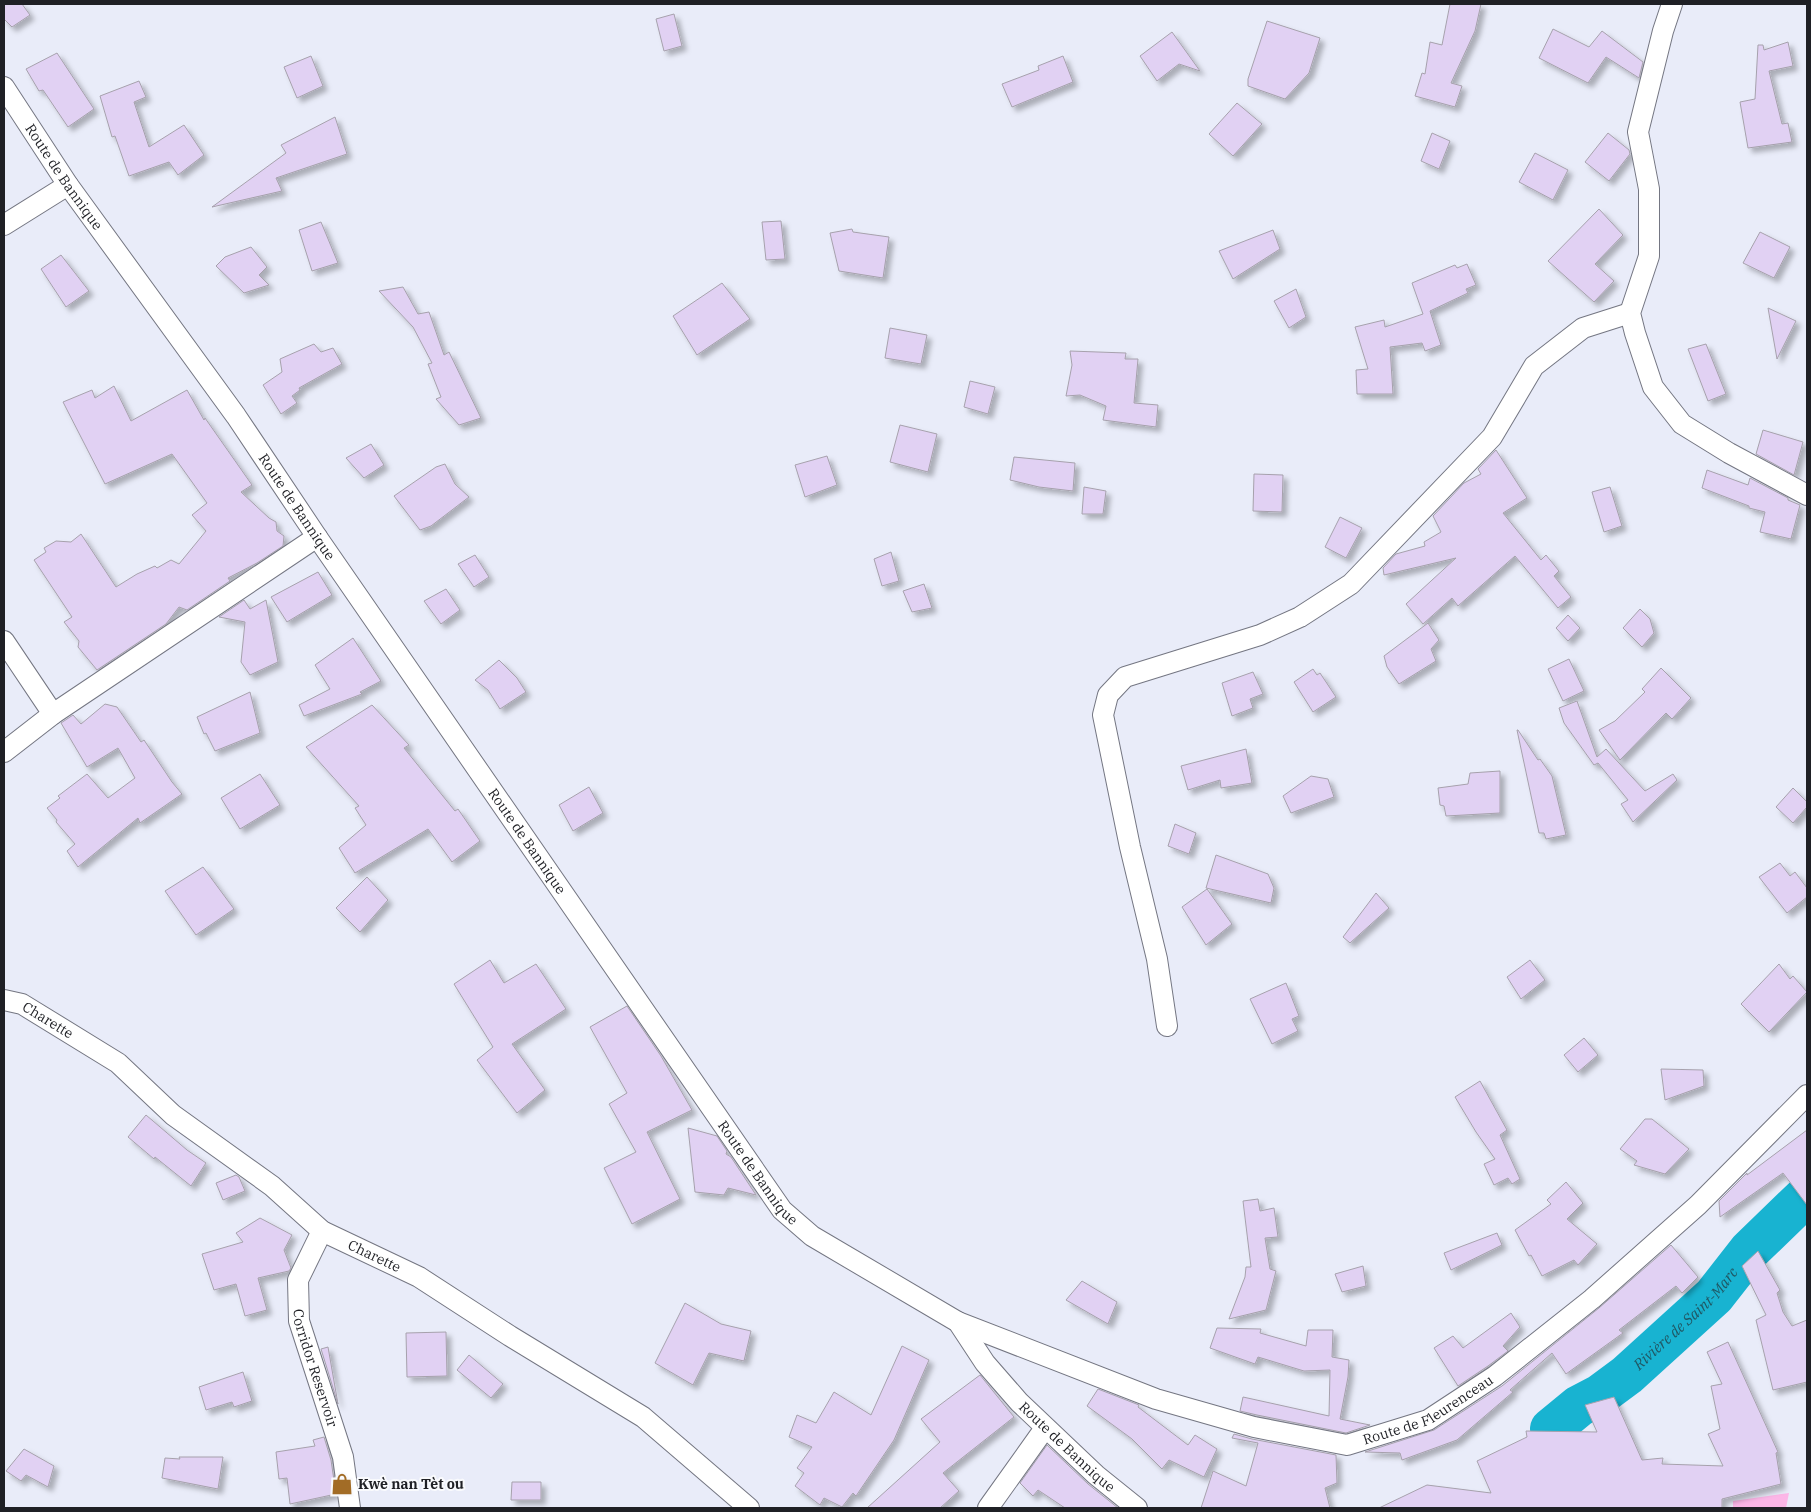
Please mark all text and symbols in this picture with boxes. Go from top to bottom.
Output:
street label: Route de Bannique [21,120,107,233]
street label: Route de Bannique [255,450,339,564]
street label: Route de Bannique [484,785,570,898]
street label: Charette [19,998,77,1042]
street label: Route de Bannique [714,1117,802,1229]
street label: Charette [345,1236,404,1276]
water label: Rivière de Saint-Marc [1628,1263,1742,1374]
street label: Corridor Reservoir [289,1309,342,1430]
street label: Route de Fleurenceau [1361,1371,1497,1449]
street label: Route de Bannique [1015,1398,1119,1496]
shop icon: Kwè nan Tèt ou [329,1471,355,1497]
place label: Kwè nan Tèt ou [358,1475,464,1493]

